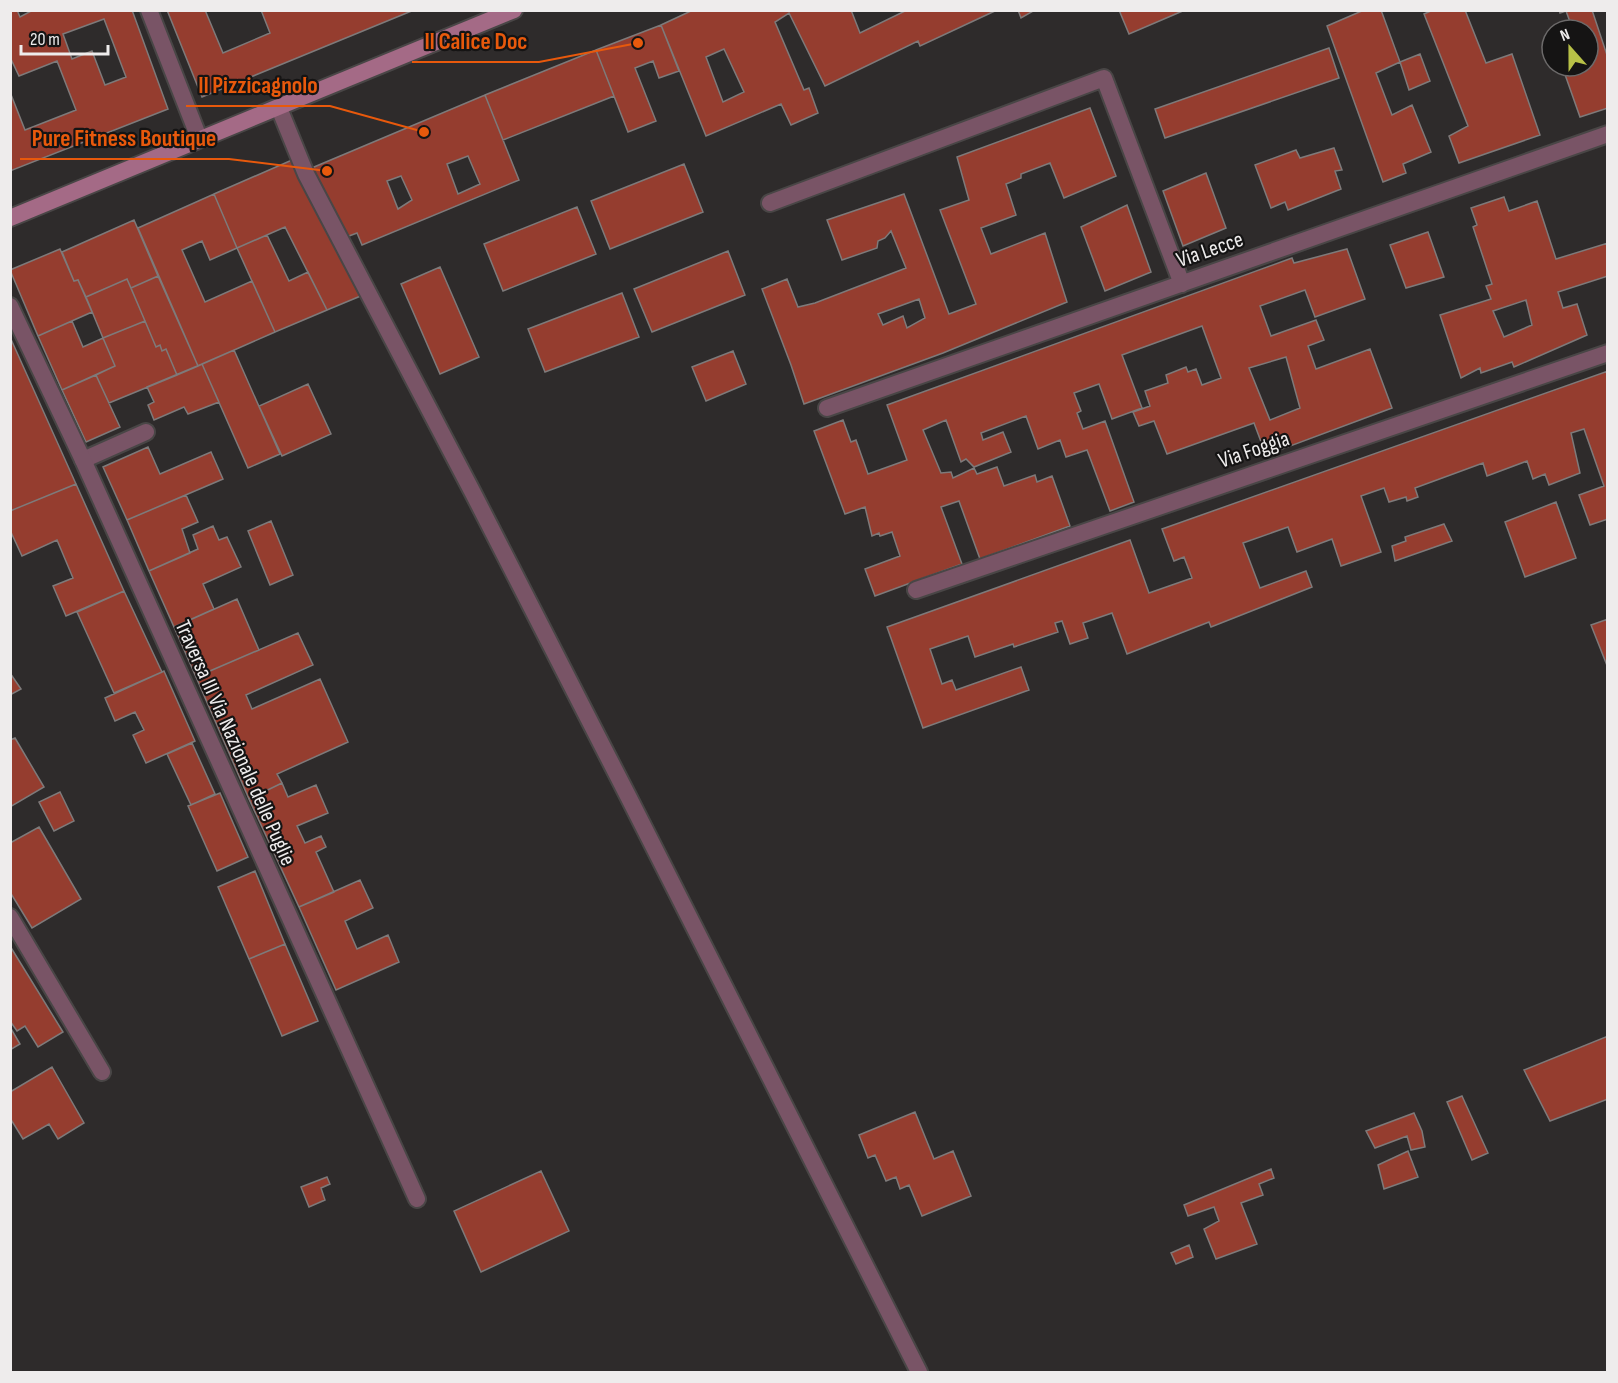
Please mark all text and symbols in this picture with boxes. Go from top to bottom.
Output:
scale bar [21,18,108,56]
north arrow [1540,18,1600,78]
callout: Il Calice Doc [412,20,539,62]
text: N [1558,25,1573,46]
text: Il Calice Doc [425,27,527,56]
text: 20 m [30,29,60,50]
callout: Il Pizzicagnolo [186,64,330,106]
text: Il Pizzicagnolo [198,71,318,100]
callout: Pure Fitness Boutique [20,117,229,159]
text: Pure Fitness Boutique [32,124,216,153]
street label: Via Lecce [1173,226,1247,274]
street label: Via Foggia [1215,425,1293,475]
street label: Traversa III Via Nazionale delle Puglie [169,616,301,870]

